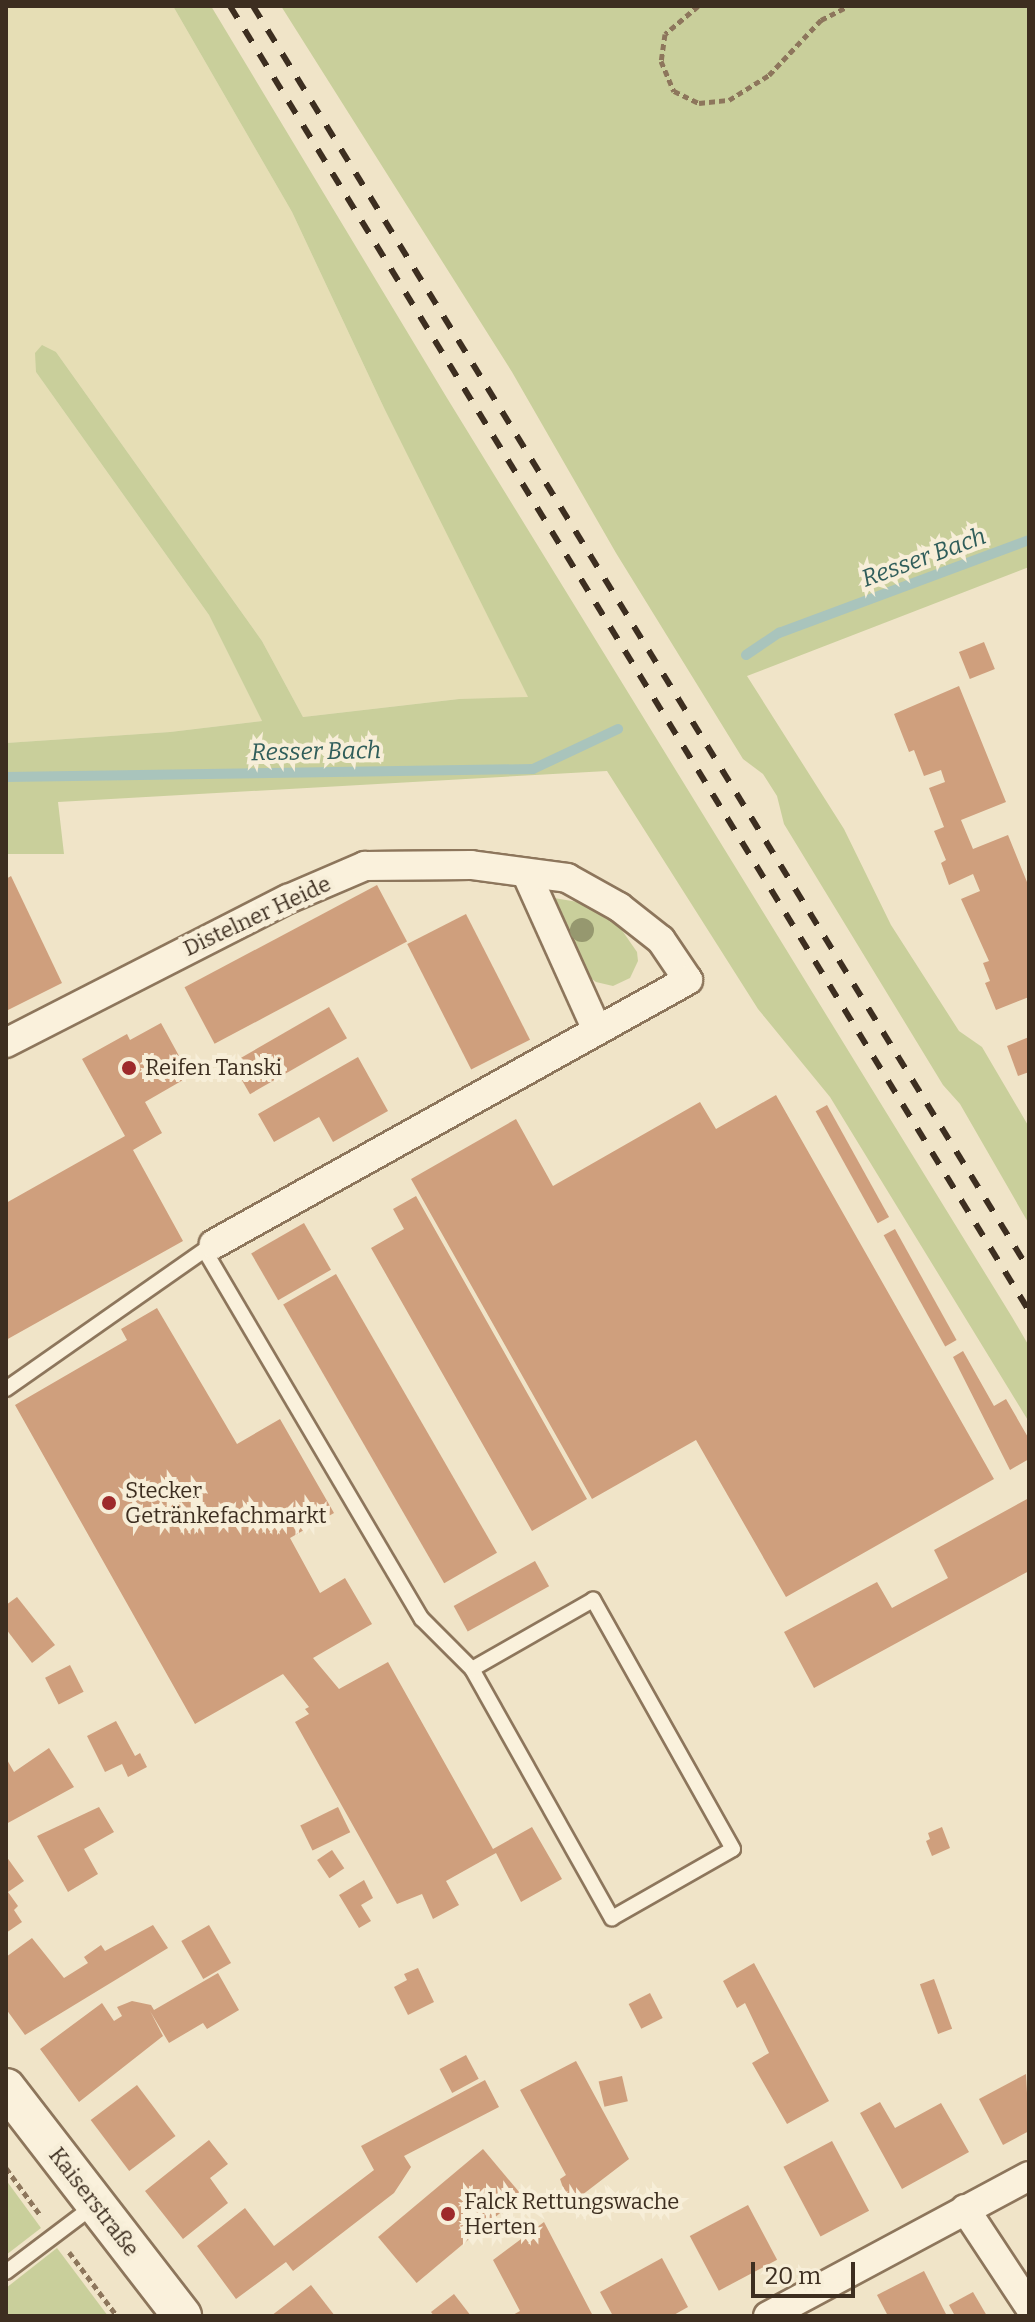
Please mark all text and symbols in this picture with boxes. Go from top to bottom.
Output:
water label: Resser Bach [858,522,990,594]
water label: Resser Bach [251,736,381,768]
street label: Distelner Heide [179,870,335,962]
place label: Reifen Tanski [145,1055,282,1081]
marker: Reifen Tanski [120,1059,138,1077]
place label: Stecker Getränkefachmarkt [125,1477,326,1528]
marker: Stecker Getränkefachmarkt [100,1494,118,1512]
street label: Kaiserstraße [43,2142,145,2262]
place label: Falck Rettungswache Herten [464,2188,679,2240]
marker: Falck Rettungswache Herten [439,2205,457,2223]
scale bar [755,2246,859,2296]
text: 20 m [765,2262,821,2290]

